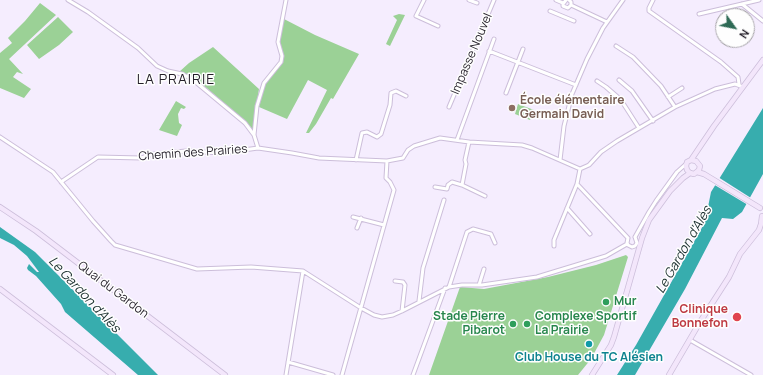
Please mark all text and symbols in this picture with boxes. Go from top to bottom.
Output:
north arrow [715,8,755,48]
street label: Impasse Nouvel [448,11,496,97]
text: N [736,27,753,42]
district label: LA PRAIRIE [137,72,215,88]
place label: École élémentaire Germain David [520,94,624,122]
marker: École élémentaire Germain David [507,103,517,113]
street label: Chemin des Prairies [138,142,248,164]
water label: Le Gardon d'Alès [653,204,715,296]
water label: Le Gardon d'Alès [45,254,123,336]
street label: Quai du Gardon [75,259,151,321]
place label: Mur [614,295,637,309]
marker: Mur [601,297,611,307]
place label: Clinique Bonnefon [672,303,728,331]
place label: Stade Pierre Pibarot [433,310,505,338]
place label: Complexe Sportif La Prairie [535,310,636,338]
marker: Clinique Bonnefon [731,311,743,323]
marker: Stade Pierre Pibarot [508,319,518,329]
marker: Complexe Sportif La Prairie [522,319,532,329]
marker: Club House du TC Alésien [584,339,594,349]
place label: Club House du TC Alésien [515,351,663,365]

